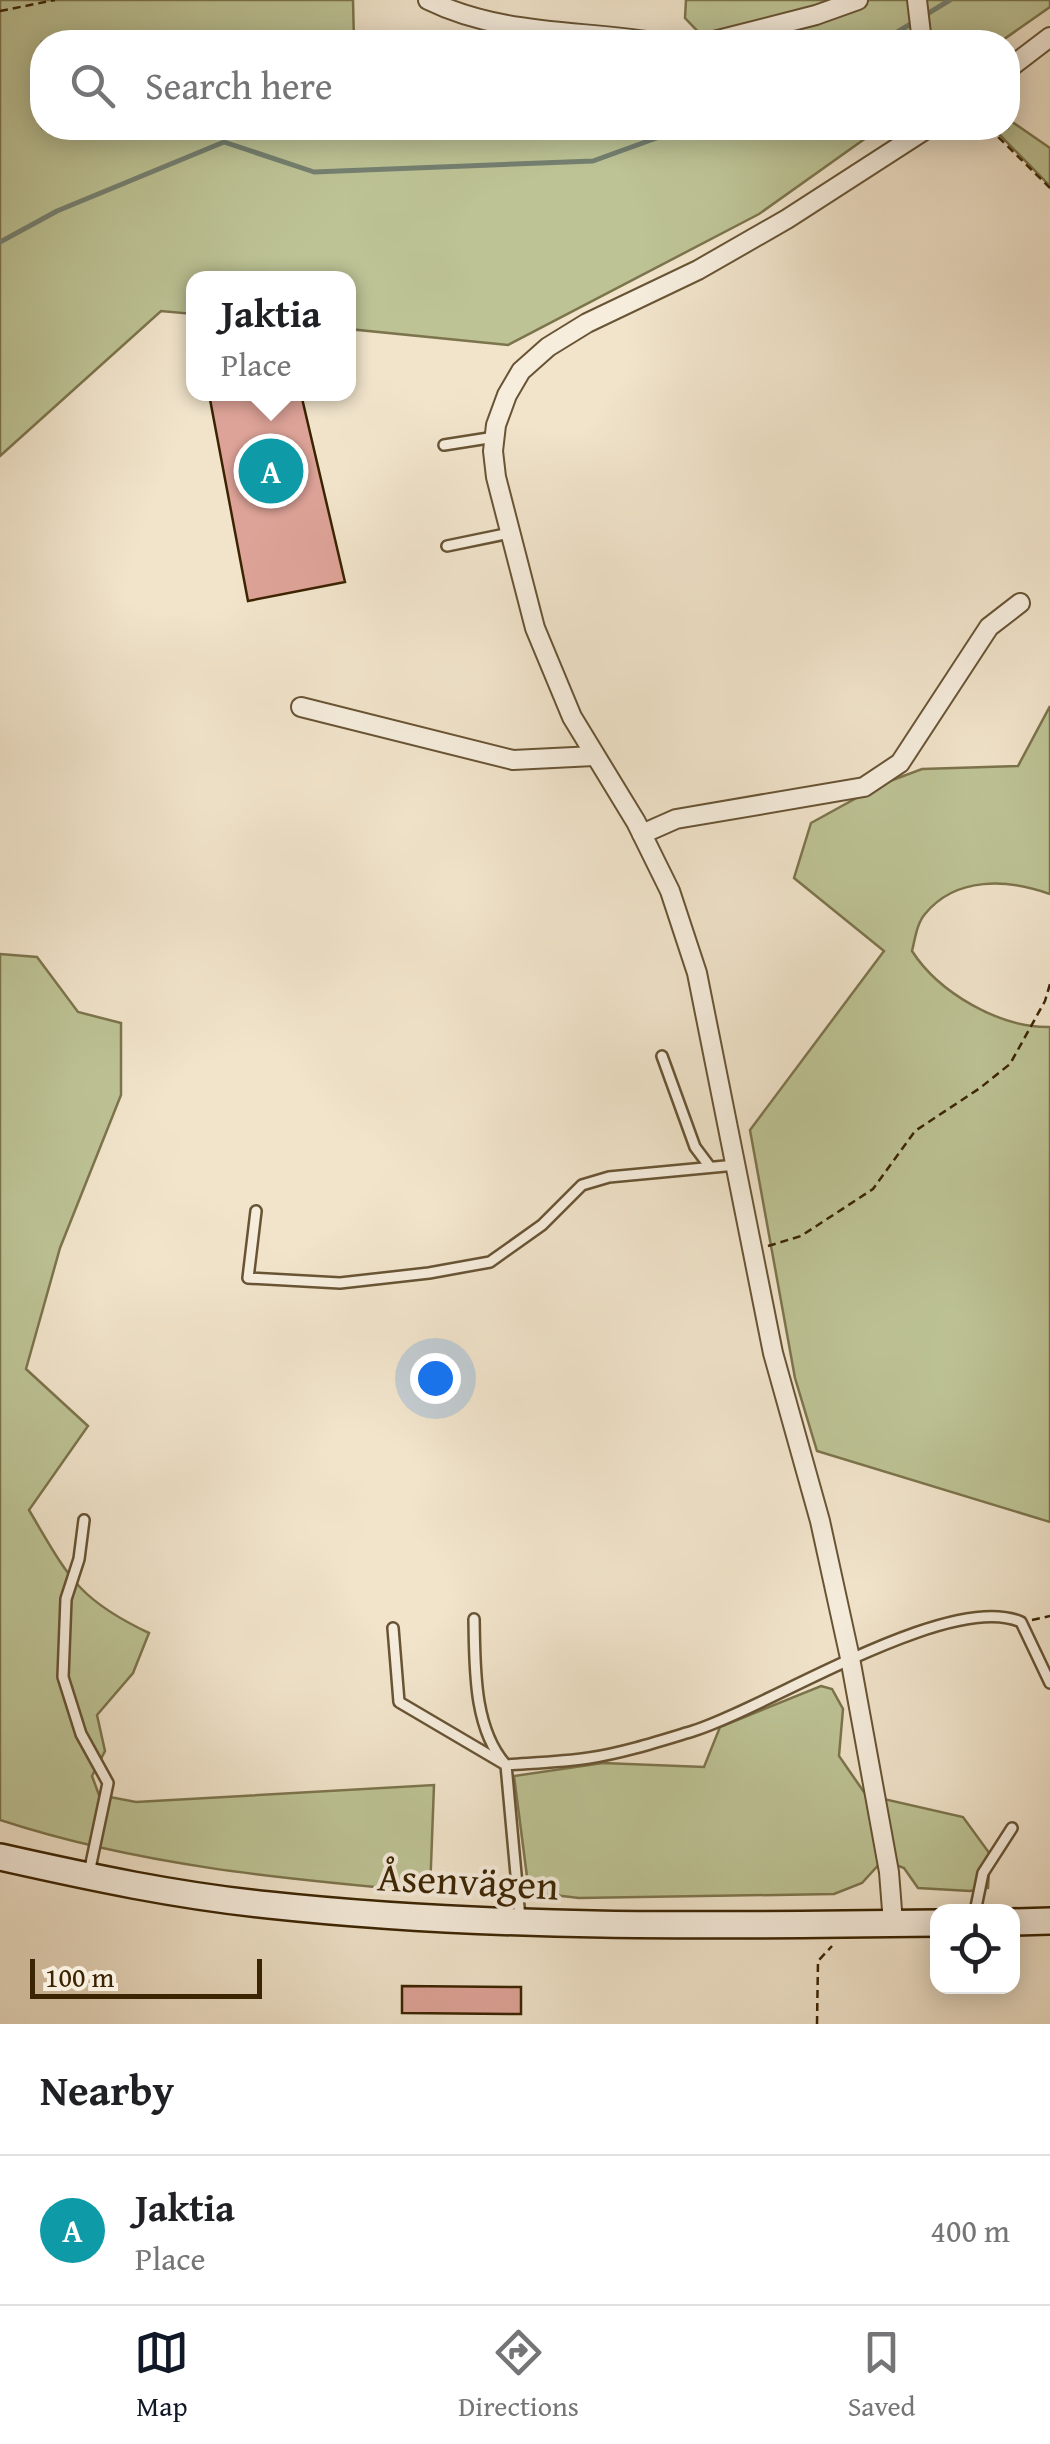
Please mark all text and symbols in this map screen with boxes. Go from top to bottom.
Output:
search box [30,30,1020,140]
text: Search here [145,57,333,113]
icon: search [65,58,120,113]
popup [186,271,356,401]
text: Jaktia [221,285,321,341]
text: Place [221,341,292,388]
pin: A [238,434,304,508]
your location [410,1353,461,1404]
street label: Åsenvägen [376,1846,560,1915]
map controls [930,1904,1020,1994]
button: locate [930,1904,1020,1994]
scale bar [30,1954,262,1998]
text: 100 m [45,1956,114,1997]
text: Nearby [40,2059,174,2120]
text: Jaktia [135,2179,235,2235]
text: A [62,2207,83,2254]
text: 400 m [931,2207,1010,2254]
text: Place [135,2235,206,2282]
tab: Map [134,2325,189,2426]
tab: Directions [458,2325,579,2426]
tab: Saved [848,2325,916,2426]

